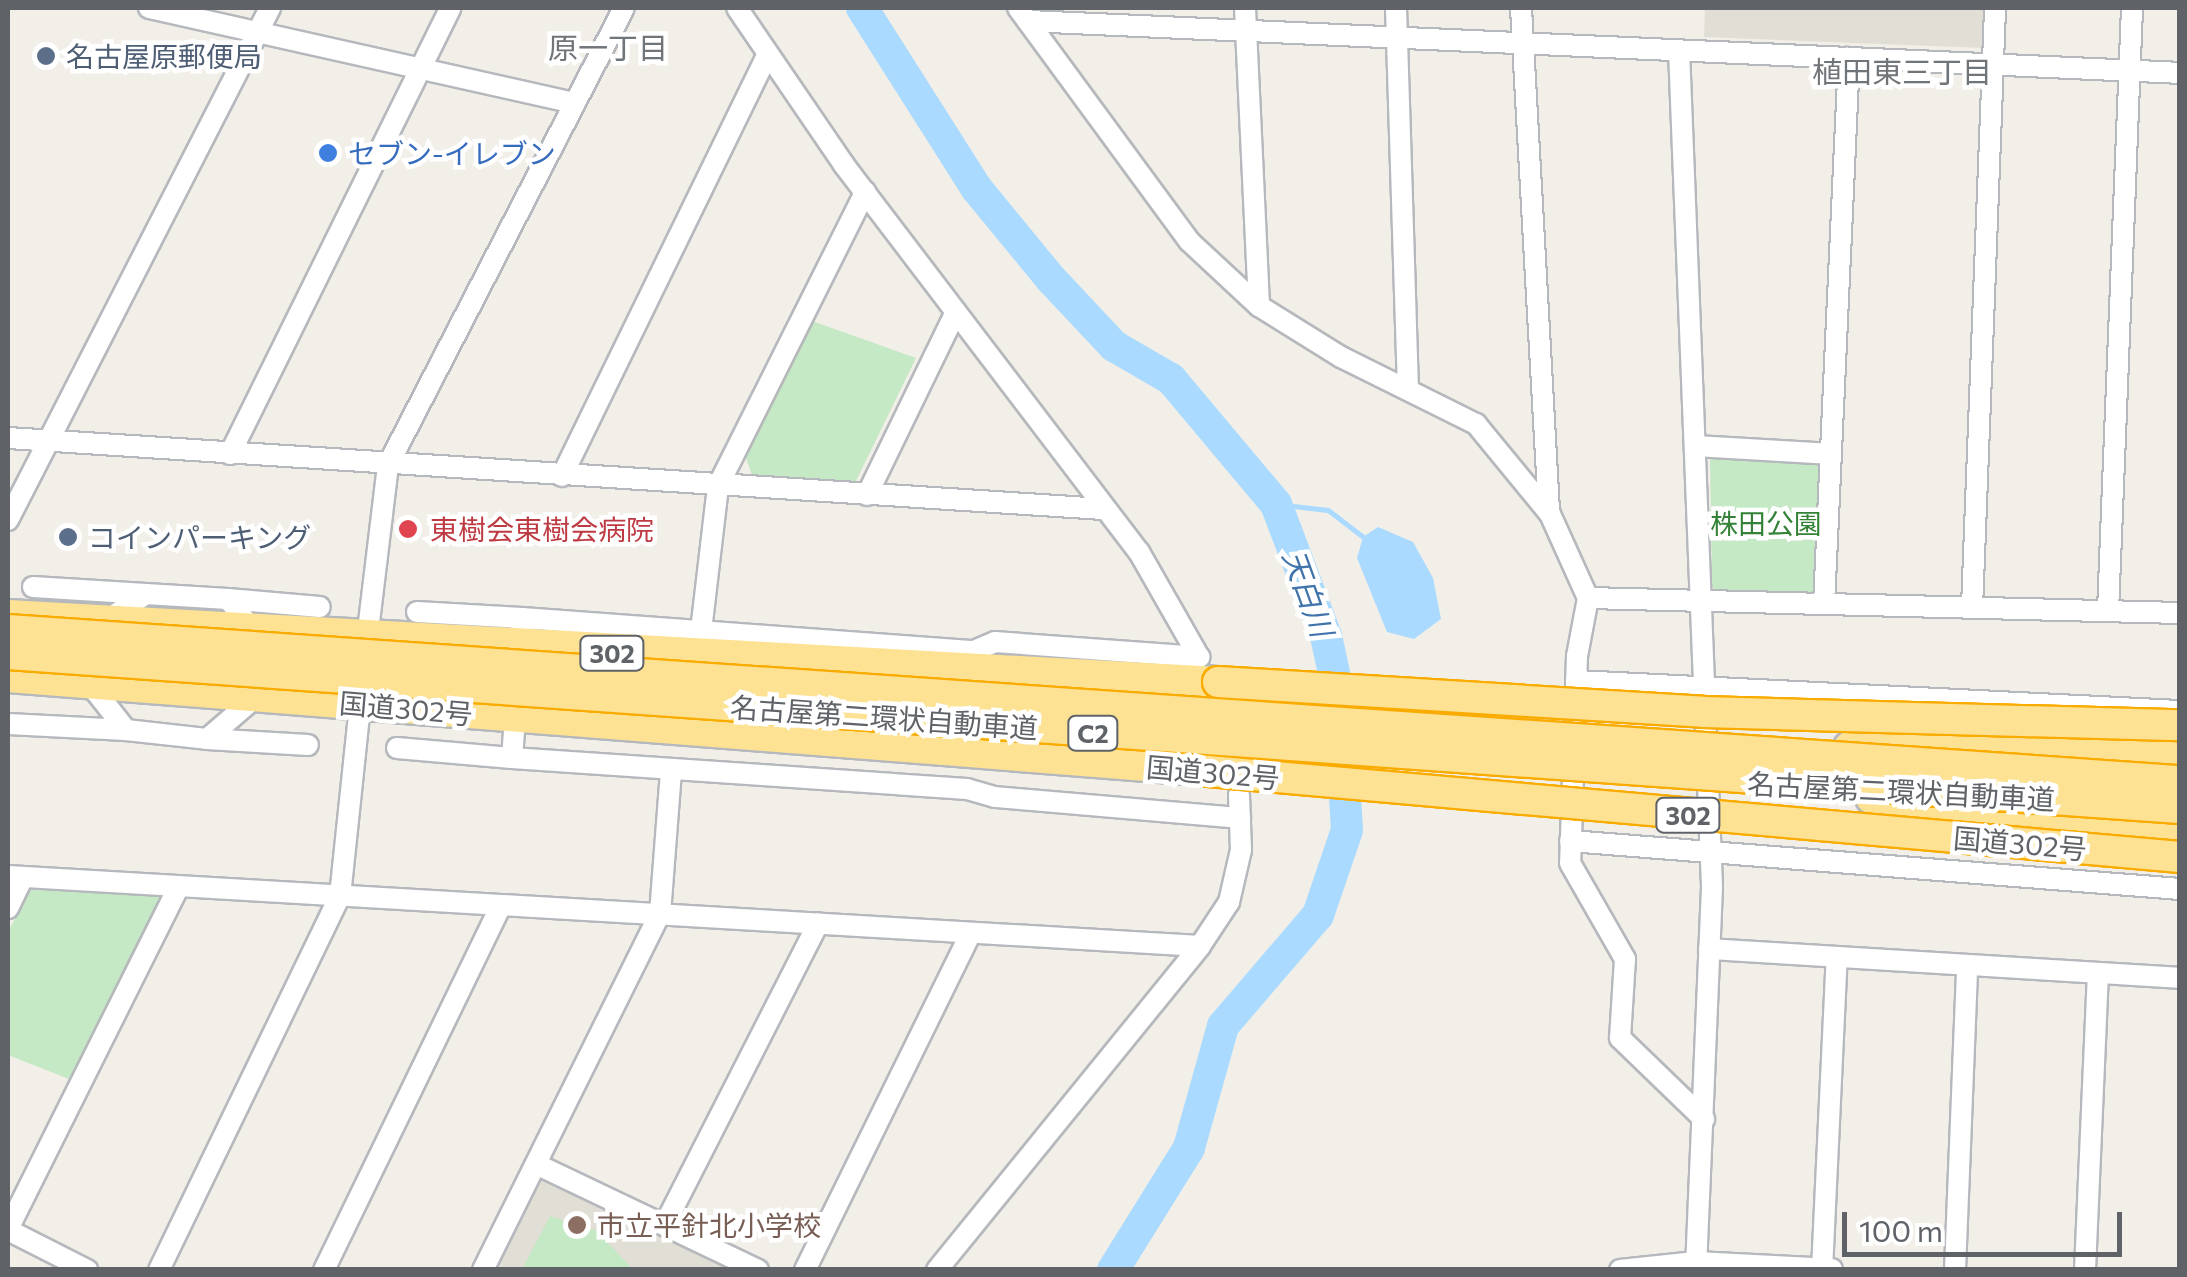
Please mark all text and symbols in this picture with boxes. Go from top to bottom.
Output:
district label: 原一丁目 [548,29,668,65]
place label: 名古屋原郵便局 [66,39,262,73]
marker: 名古屋原郵便局 [35,45,57,67]
district label: 植田東三丁目 [1812,53,1992,89]
place label: セブン-イレブン [348,136,556,170]
marker: セブン-イレブン [317,142,339,164]
park label: 株田公園 [1710,506,1822,540]
place label: 東樹会東樹会病院 [430,512,654,546]
marker: 東樹会東樹会病院 [395,516,421,542]
place label: コインパーキング [88,520,312,554]
marker: コインパーキング [57,526,79,548]
water label: 天白川 [1277,545,1341,641]
road number: 302 [577,633,647,673]
street label: 国道302号 [338,685,474,731]
street label: 名古屋第二環状自動車道 [729,689,1039,745]
road number: C2 [1066,713,1120,753]
street label: 国道302号 [1145,749,1281,795]
street label: 名古屋第二環状自動車道 [1746,766,2056,816]
road number: 302 [1653,795,1723,835]
street label: 国道302号 [1952,820,2088,866]
scale bar [1847,1192,2127,1254]
place label: 市立平針北小学校 [597,1208,821,1242]
text: 100 m [1859,1211,1943,1248]
marker: 市立平針北小学校 [566,1214,588,1236]

